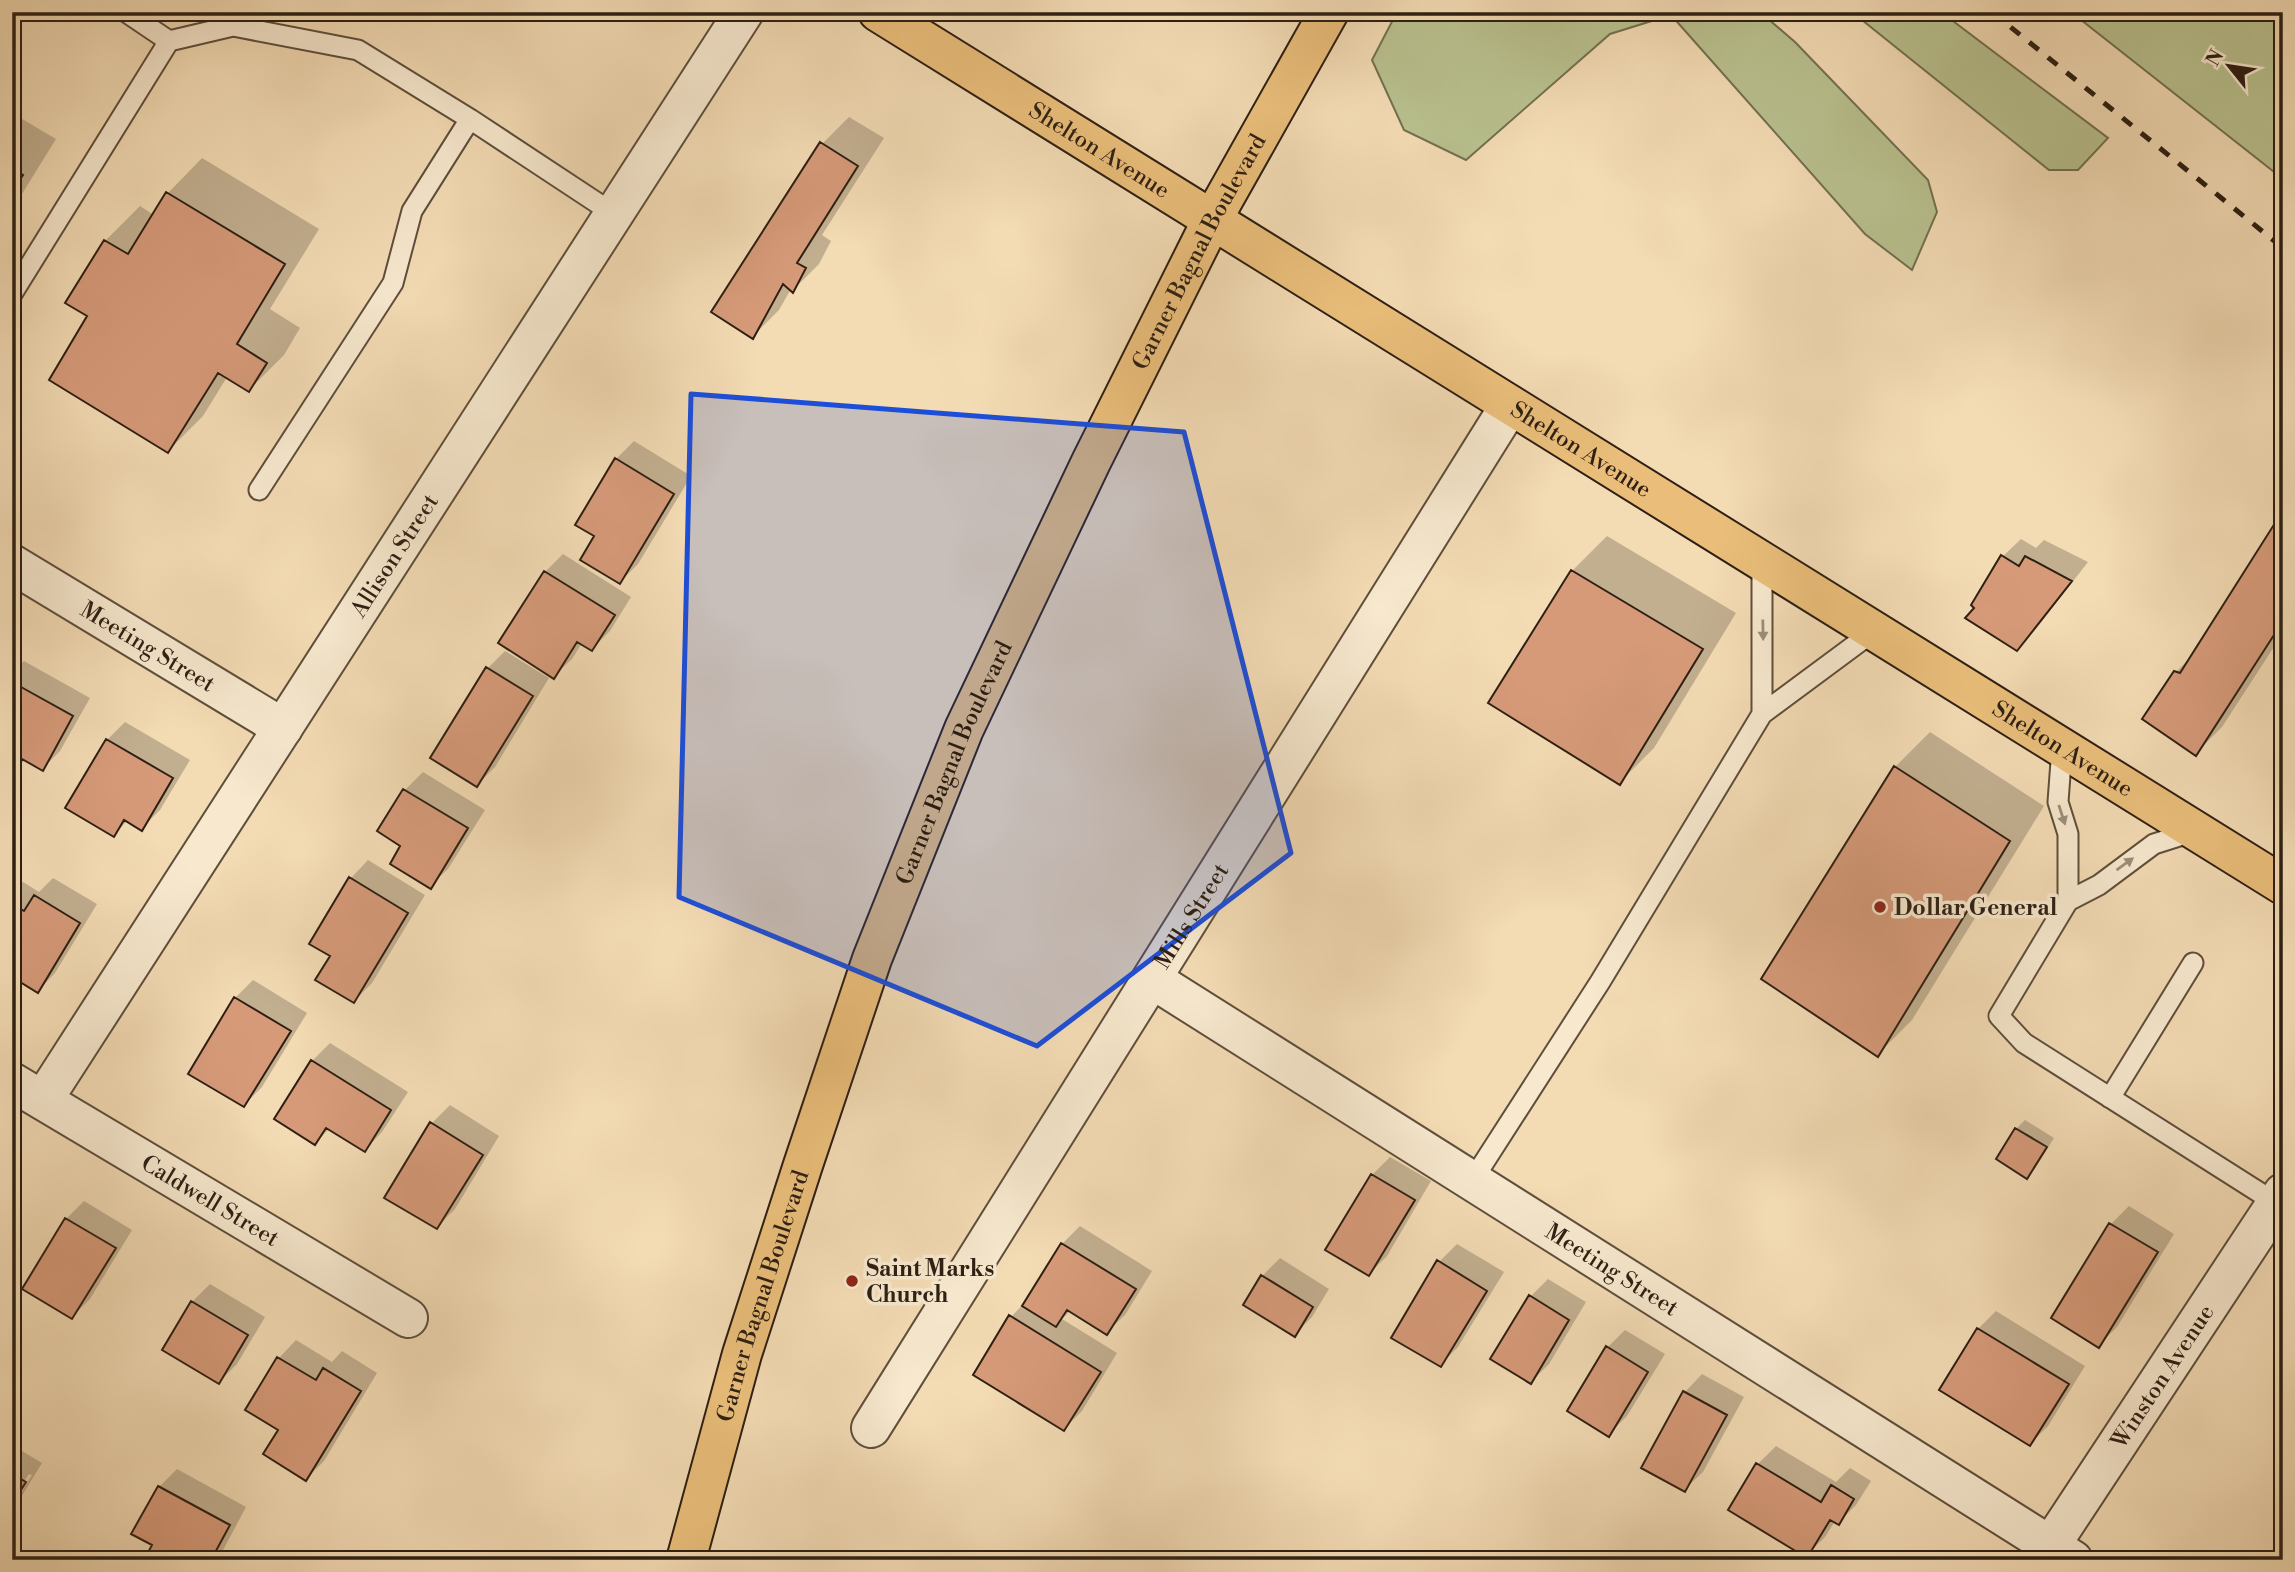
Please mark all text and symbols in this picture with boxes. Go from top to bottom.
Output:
north arrow [2194,32,2264,102]
text: N [2201,45,2229,71]
street label: Shelton Avenue [1024,96,1175,205]
street label: Garner Bagnal Boulevard [1126,129,1273,375]
street label: Shelton Avenue [1505,396,1656,504]
street label: Allison Street [344,489,445,624]
street label: Meeting Street [75,596,220,699]
one-way arrow [1757,619,1769,641]
street label: Garner Bagnal Boulevard [890,637,1019,889]
street label: Shelton Avenue [1987,695,2138,803]
one-way arrow [2057,805,2068,826]
one-way arrow [2116,857,2135,871]
street label: Mills Street [1148,858,1235,974]
place label: Dollar General [1894,894,2058,922]
marker: Dollar General [1872,899,1888,915]
street label: Caldwell Street [136,1149,284,1253]
street label: Garner Bagnal Boulevard [711,1167,815,1425]
street label: Meeting Street [1540,1218,1683,1323]
place label: Saint Marks Church [866,1255,994,1309]
marker: Saint Marks Church [844,1273,860,1289]
street label: Winston Avenue [2105,1300,2221,1455]

